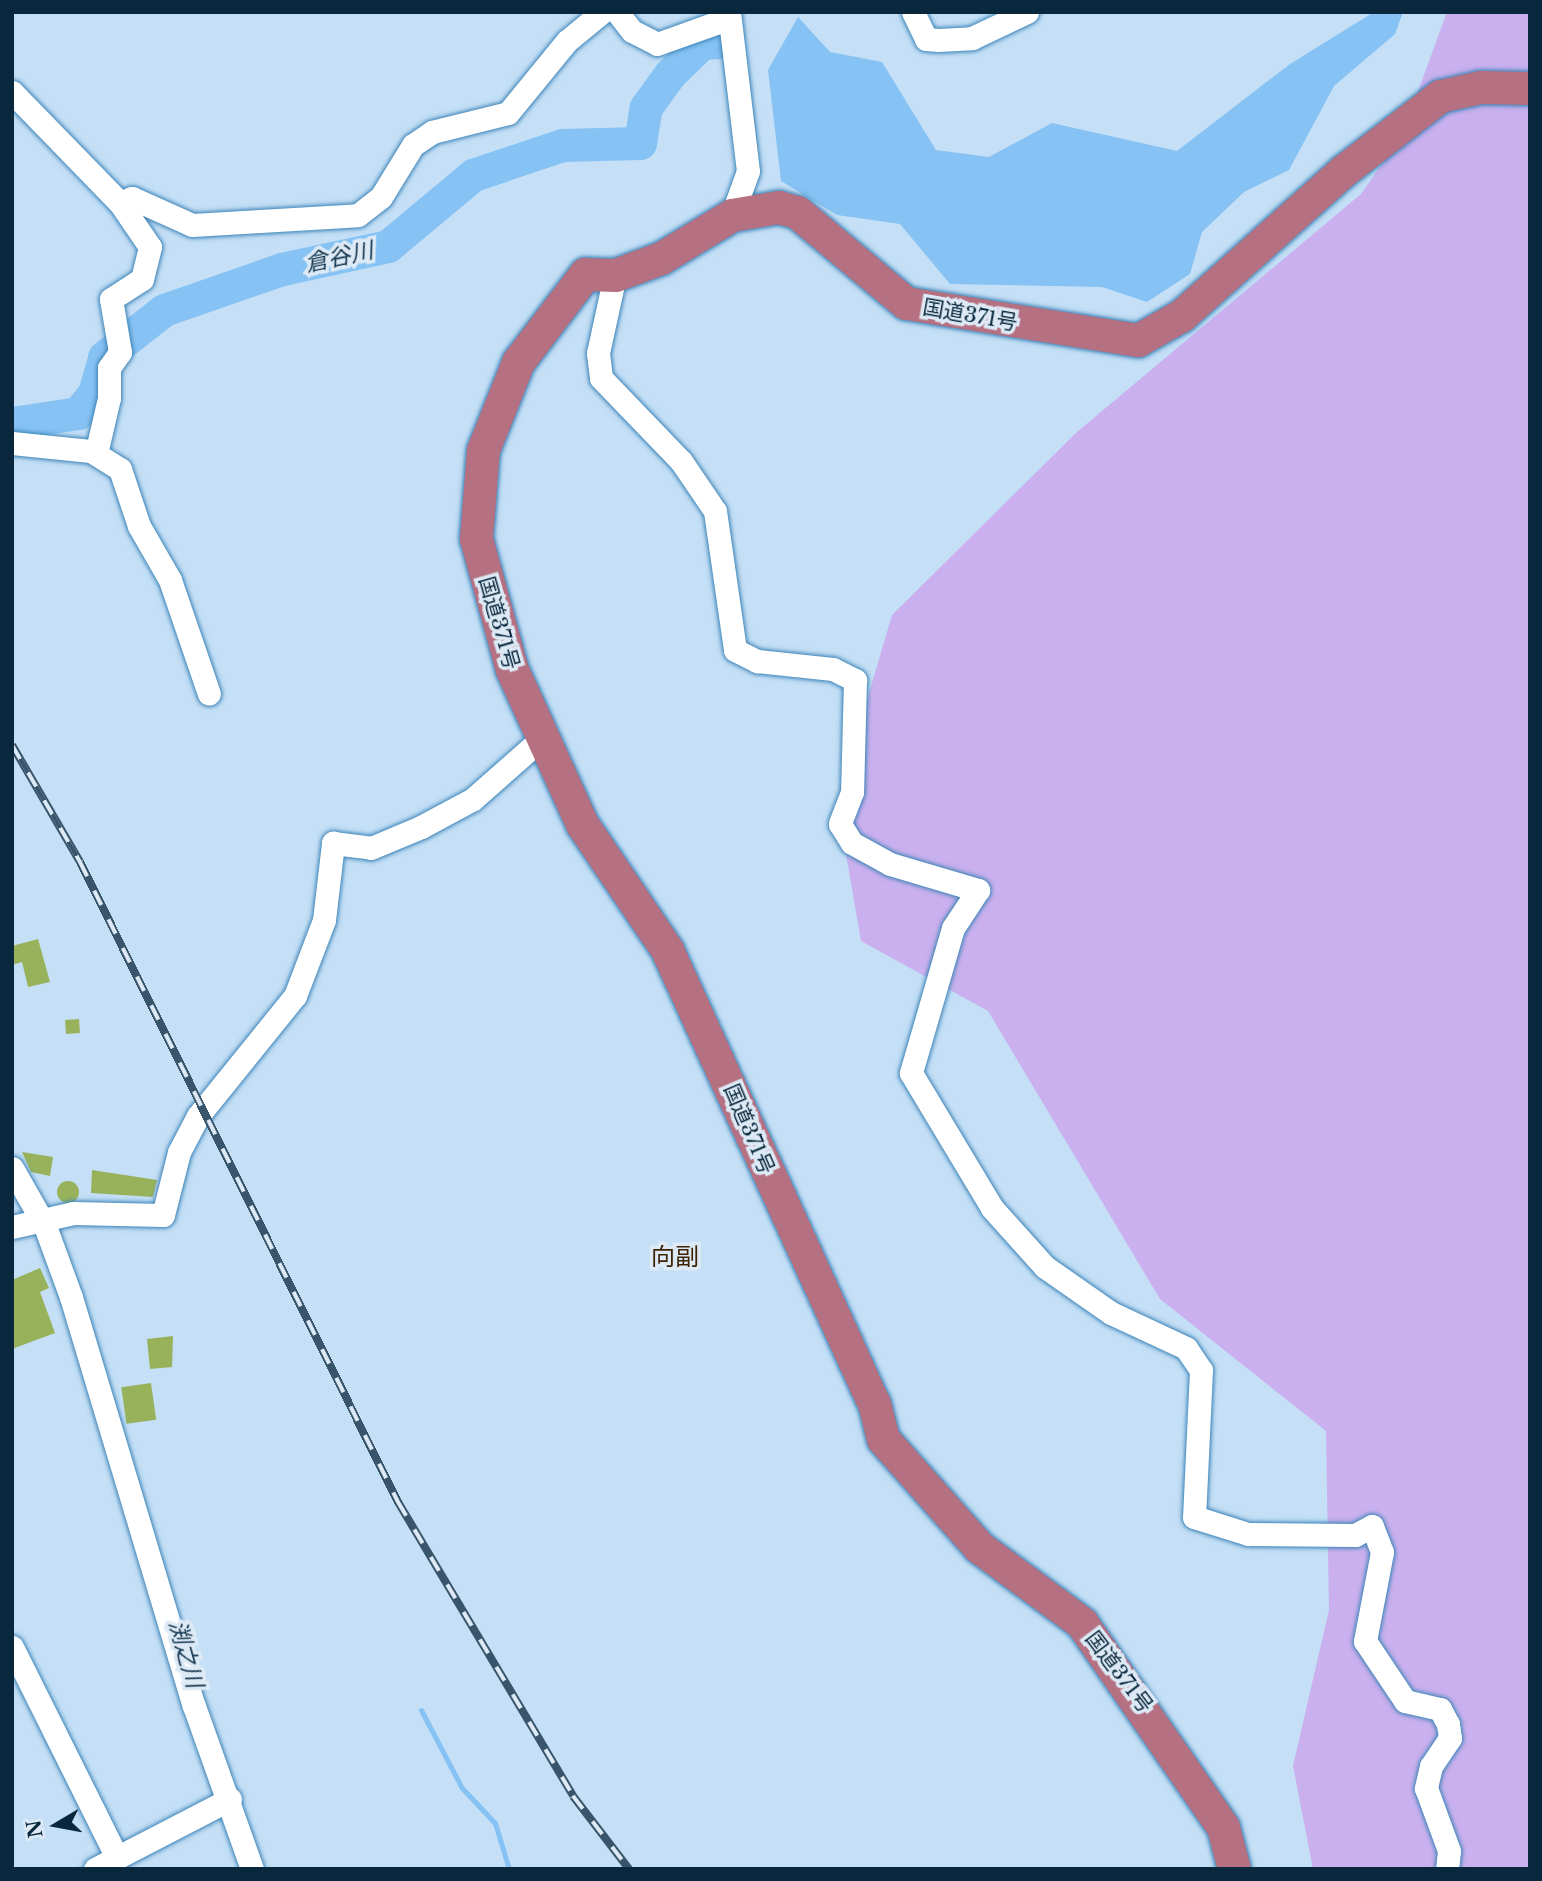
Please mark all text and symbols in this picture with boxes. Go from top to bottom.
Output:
water label: 倉谷川 [302,236,376,278]
street label: 国道371号 [921,294,1019,336]
street label: 国道371号 [474,573,524,673]
street label: 国道371号 [719,1080,779,1178]
district label: 向副 [651,1243,699,1271]
water label: 渕之川 [163,1617,209,1691]
street label: 国道371号 [1080,1626,1158,1718]
north arrow [21,1790,91,1860]
text: N [22,1818,48,1840]

